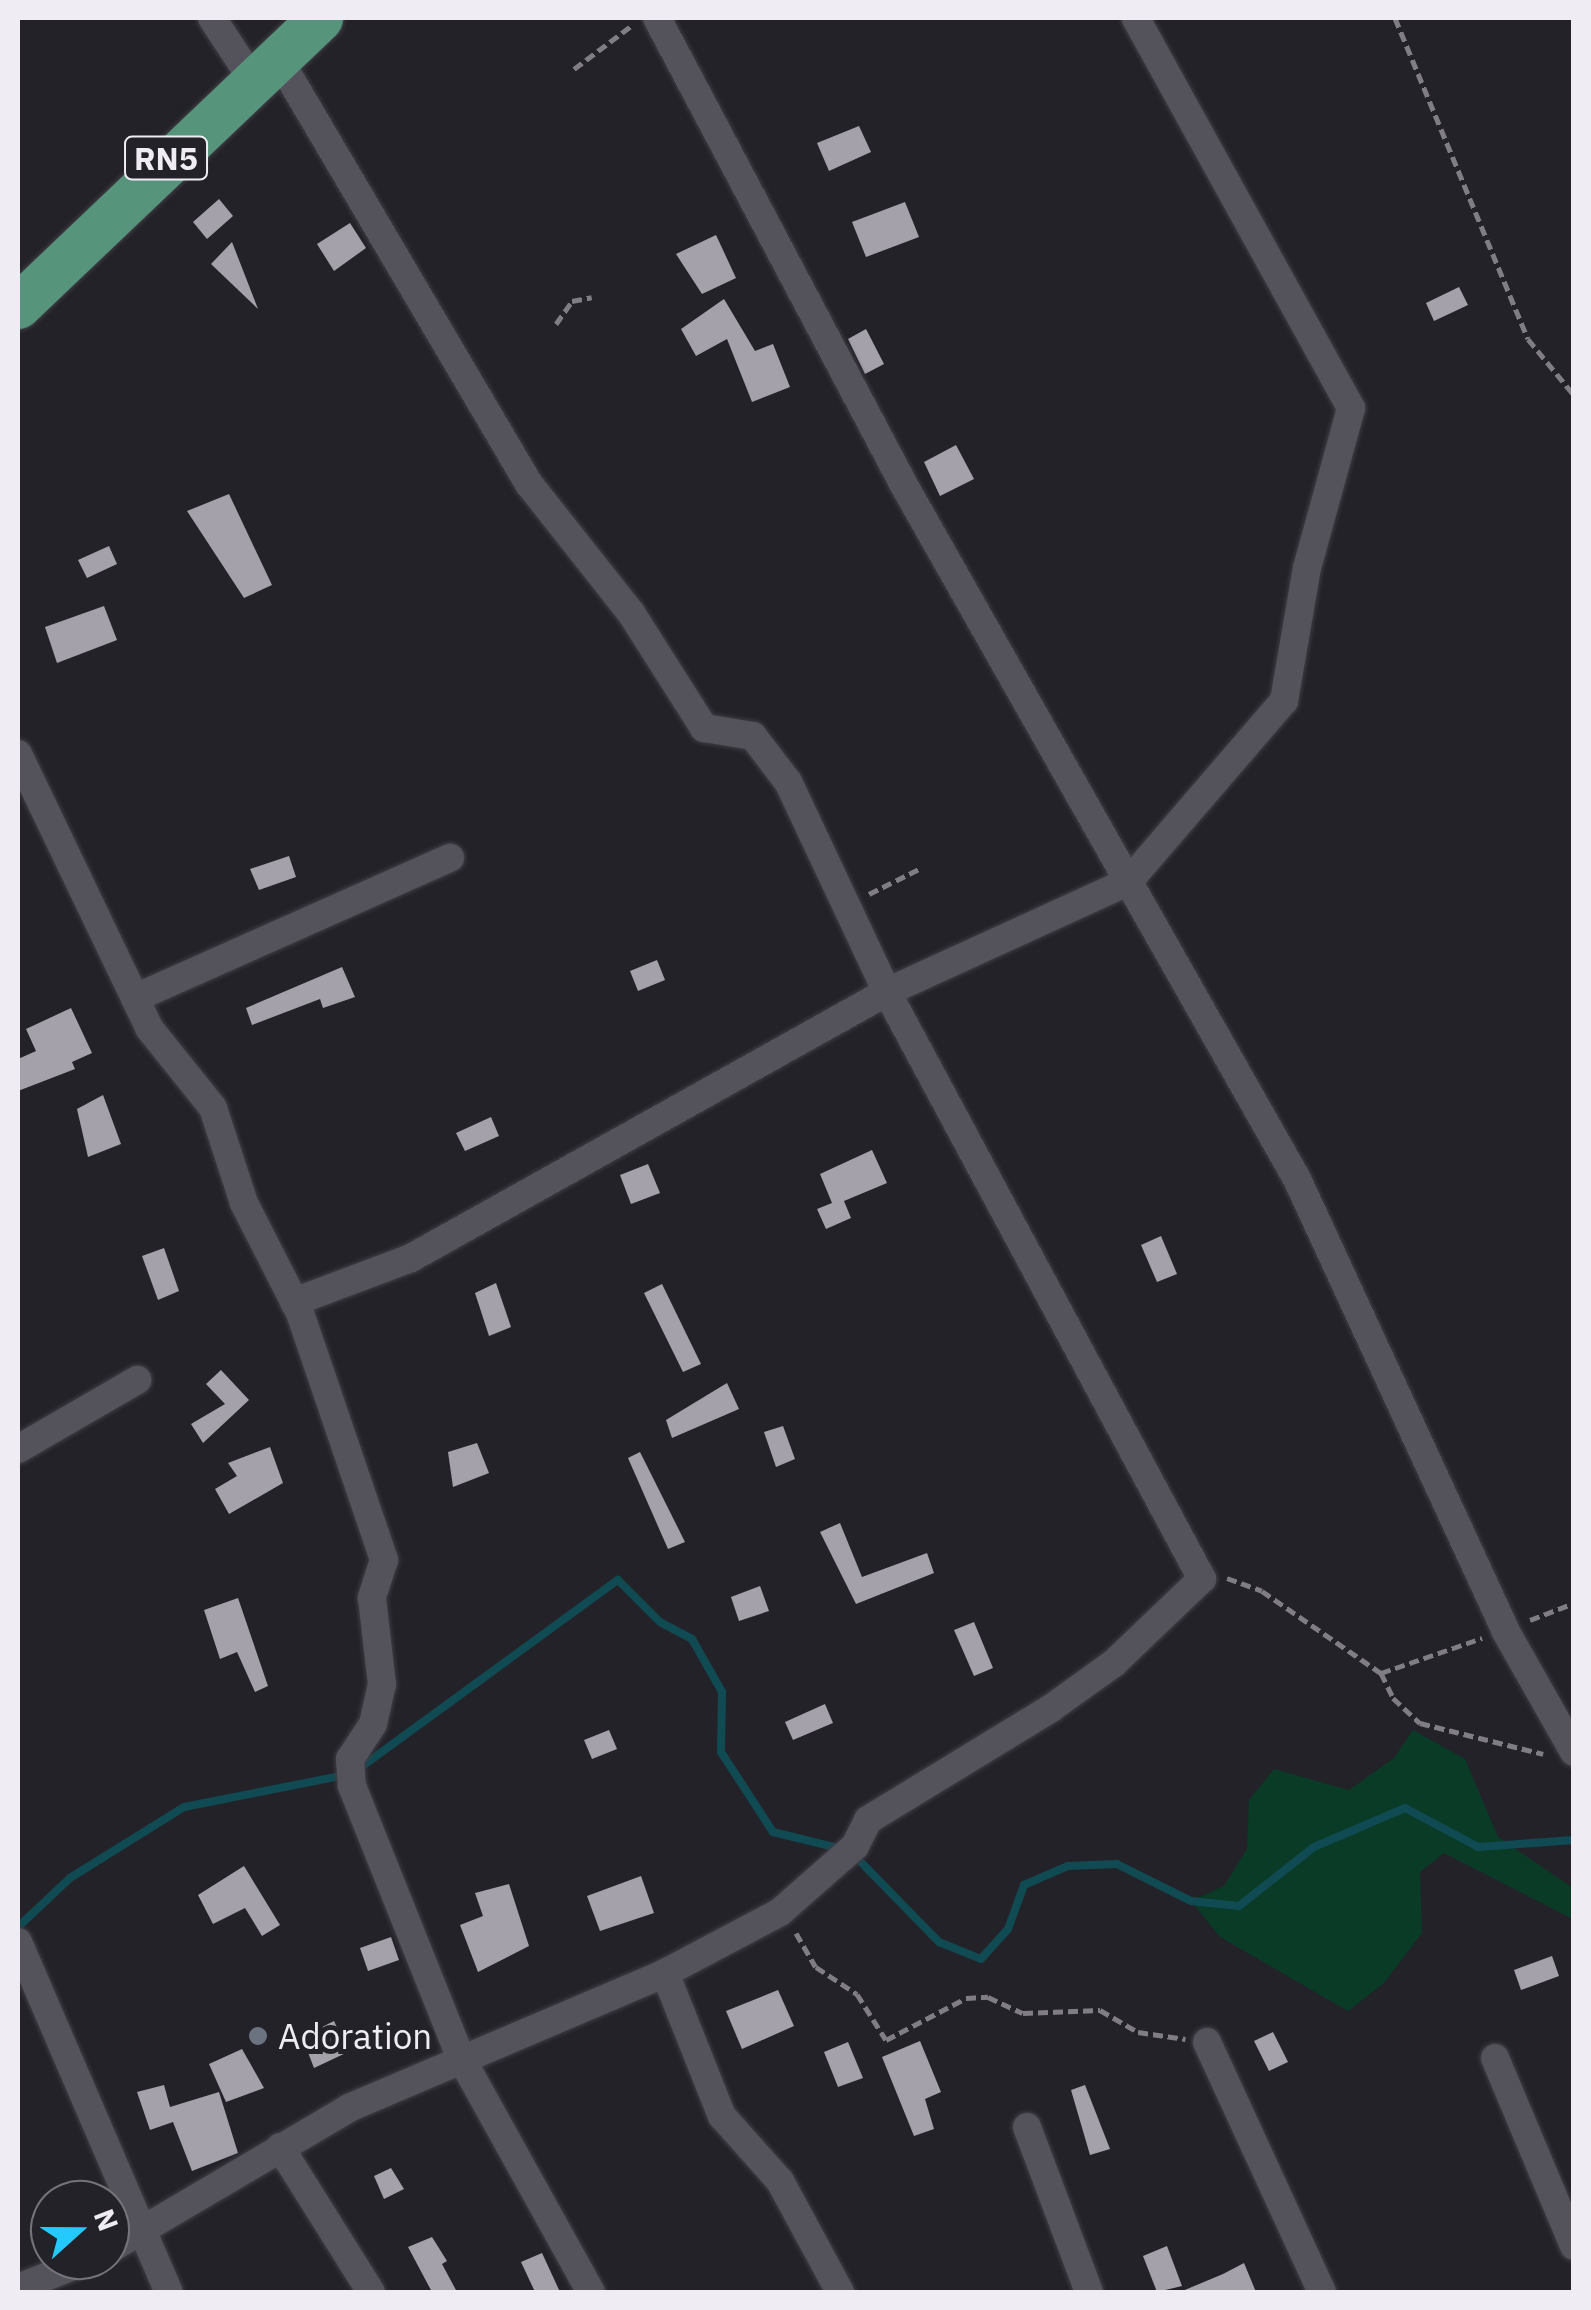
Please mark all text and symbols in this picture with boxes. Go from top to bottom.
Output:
road number: RN5 [124,131,208,185]
place label: Adoration [278,2015,432,2057]
marker: Adoration [247,2025,269,2047]
north arrow [30,2180,130,2280]
text: N [86,2204,128,2236]

